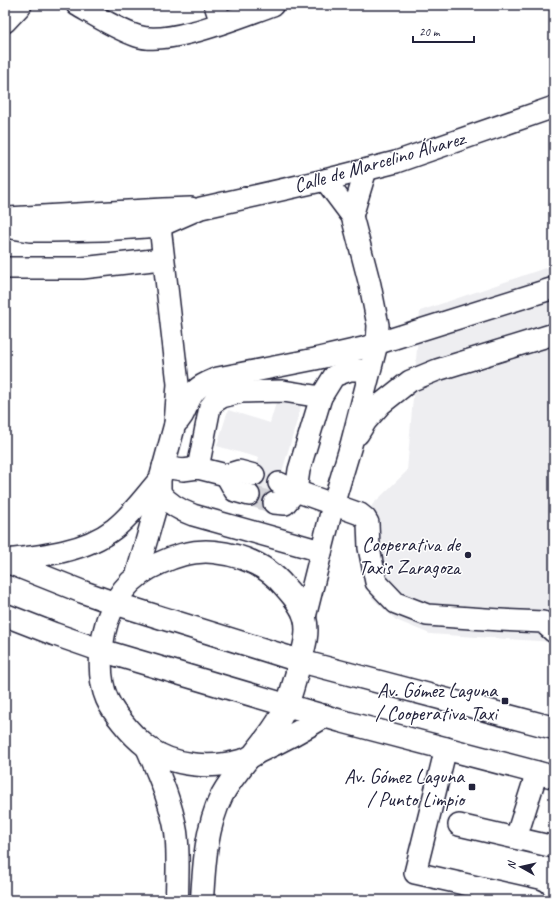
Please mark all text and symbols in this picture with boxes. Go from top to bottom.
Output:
scale bar [413,18,474,44]
text: 20 m [419,24,441,40]
street label: Calle de Marcelino Álvarez [291,125,470,198]
place label: Cooperativa de Taxis Zaragoza [358,532,462,580]
marker: Cooperativa de Taxis Zaragoza [463,550,473,560]
place label: Av. Gómez Laguna / Cooperativa Taxi [375,678,499,726]
marker: Av. Gómez Laguna / Cooperativa Taxi [500,696,510,706]
place label: Av. Gómez Laguna / Punto Limpio [344,764,466,812]
marker: Av. Gómez Laguna / Punto Limpio [467,782,477,792]
north arrow [501,847,541,887]
text: N [504,859,519,870]

